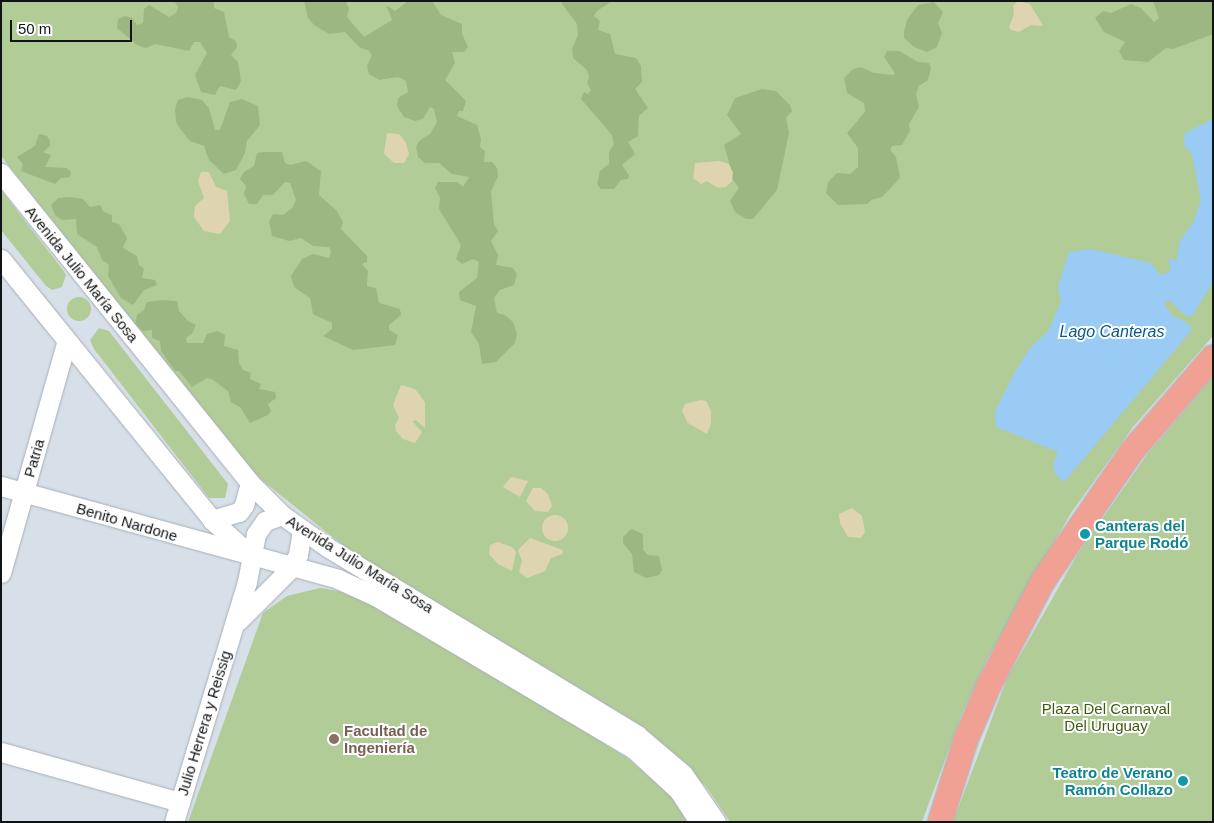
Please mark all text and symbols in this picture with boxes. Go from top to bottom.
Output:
scale bar [12,10,135,42]
text: 50 m [18,20,51,37]
street label: Avenida Julio María Sosa [22,202,142,346]
water label: Lago Canteras [1060,322,1164,342]
street label: Patria [20,437,48,479]
street label: Benito Nardone [74,499,180,545]
street label: Avenida Julio María Sosa [283,511,437,617]
place label: Canteras del Parque Rodó [1095,516,1188,551]
marker: Canteras del Parque Rodó [1079,528,1091,540]
street label: Julio Herrera y Reissig [173,648,235,798]
park label: Plaza Del Carnaval Del Uruguay [1042,699,1170,734]
place label: Facultad de Ingeniería [344,721,427,756]
marker: Facultad de Ingeniería [328,733,340,745]
place label: Teatro de Verano Ramón Collazo [1052,763,1173,798]
marker: Teatro de Verano Ramón Collazo [1177,775,1189,787]

